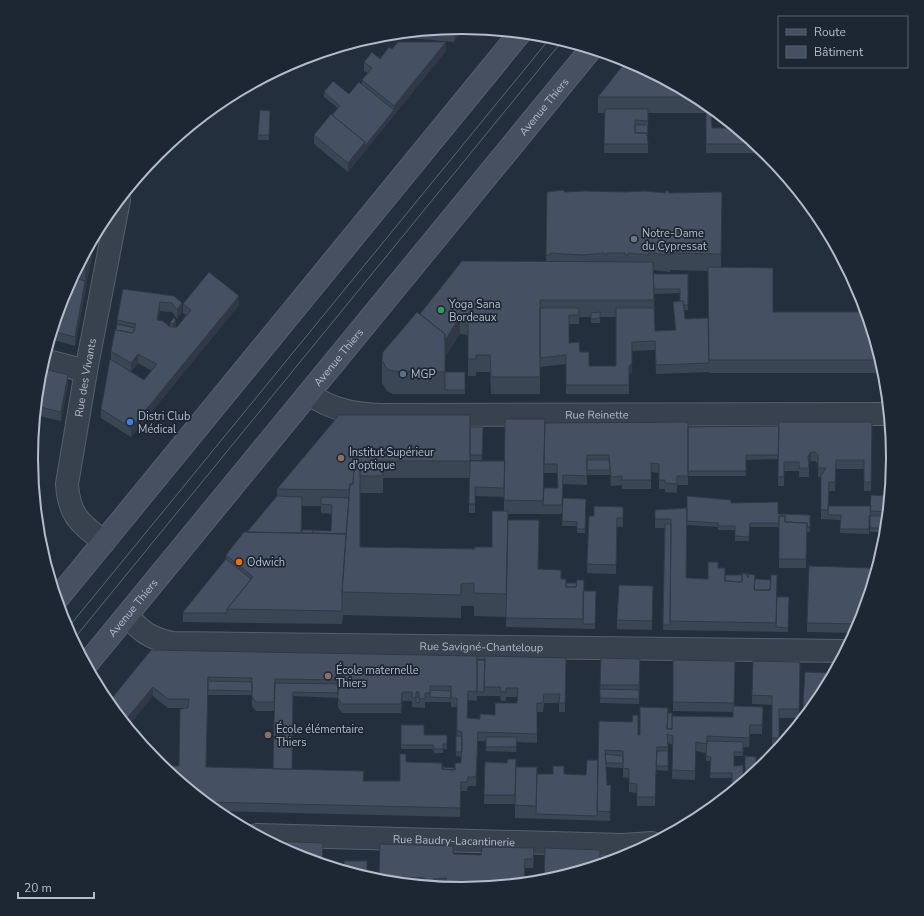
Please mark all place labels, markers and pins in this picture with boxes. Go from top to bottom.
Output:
place label: Notre-Dame du Cypressat [642,226,707,254]
marker: Notre-Dame du Cypressat [629,234,639,244]
place label: Yoga Sana Bordeaux [448,297,501,325]
marker: Yoga Sana Bordeaux [436,305,446,315]
place label: MGP [411,367,435,382]
marker: MGP [398,369,408,379]
place label: Distri Club Médical [138,409,190,437]
marker: Distri Club Médical [125,417,135,427]
place label: Institut Supérieur d'optique [349,445,434,473]
marker: Institut Supérieur d'optique [336,453,346,463]
place label: Odwich [247,555,285,570]
marker: Odwich [234,557,244,567]
place label: École maternelle Thiers [336,662,419,691]
marker: École maternelle Thiers [323,671,333,681]
place label: École élémentaire Thiers [276,721,364,750]
marker: École élémentaire Thiers [263,730,273,740]

